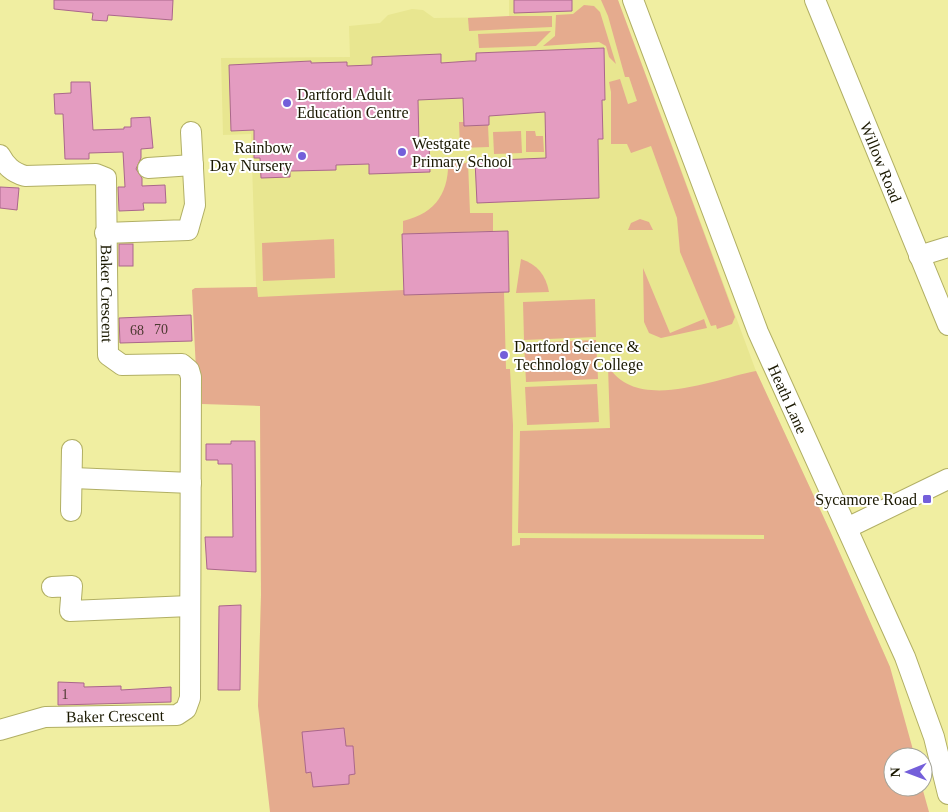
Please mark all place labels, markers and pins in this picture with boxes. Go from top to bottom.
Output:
place label: Dartford Adult Education Centre [297,86,409,121]
marker: Dartford Adult Education Centre [281,97,293,109]
place label: Westgate Primary School [412,135,513,171]
place label: Rainbow Day Nursery [210,139,292,175]
marker: Westgate Primary School [396,146,408,158]
marker: Rainbow Day Nursery [296,150,308,162]
place label: Dartford Science & Technology College [514,338,643,374]
marker: Dartford Science & Technology College [498,349,510,361]
place label: Sycamore Road [815,491,917,509]
marker: Sycamore Road [921,493,933,505]

